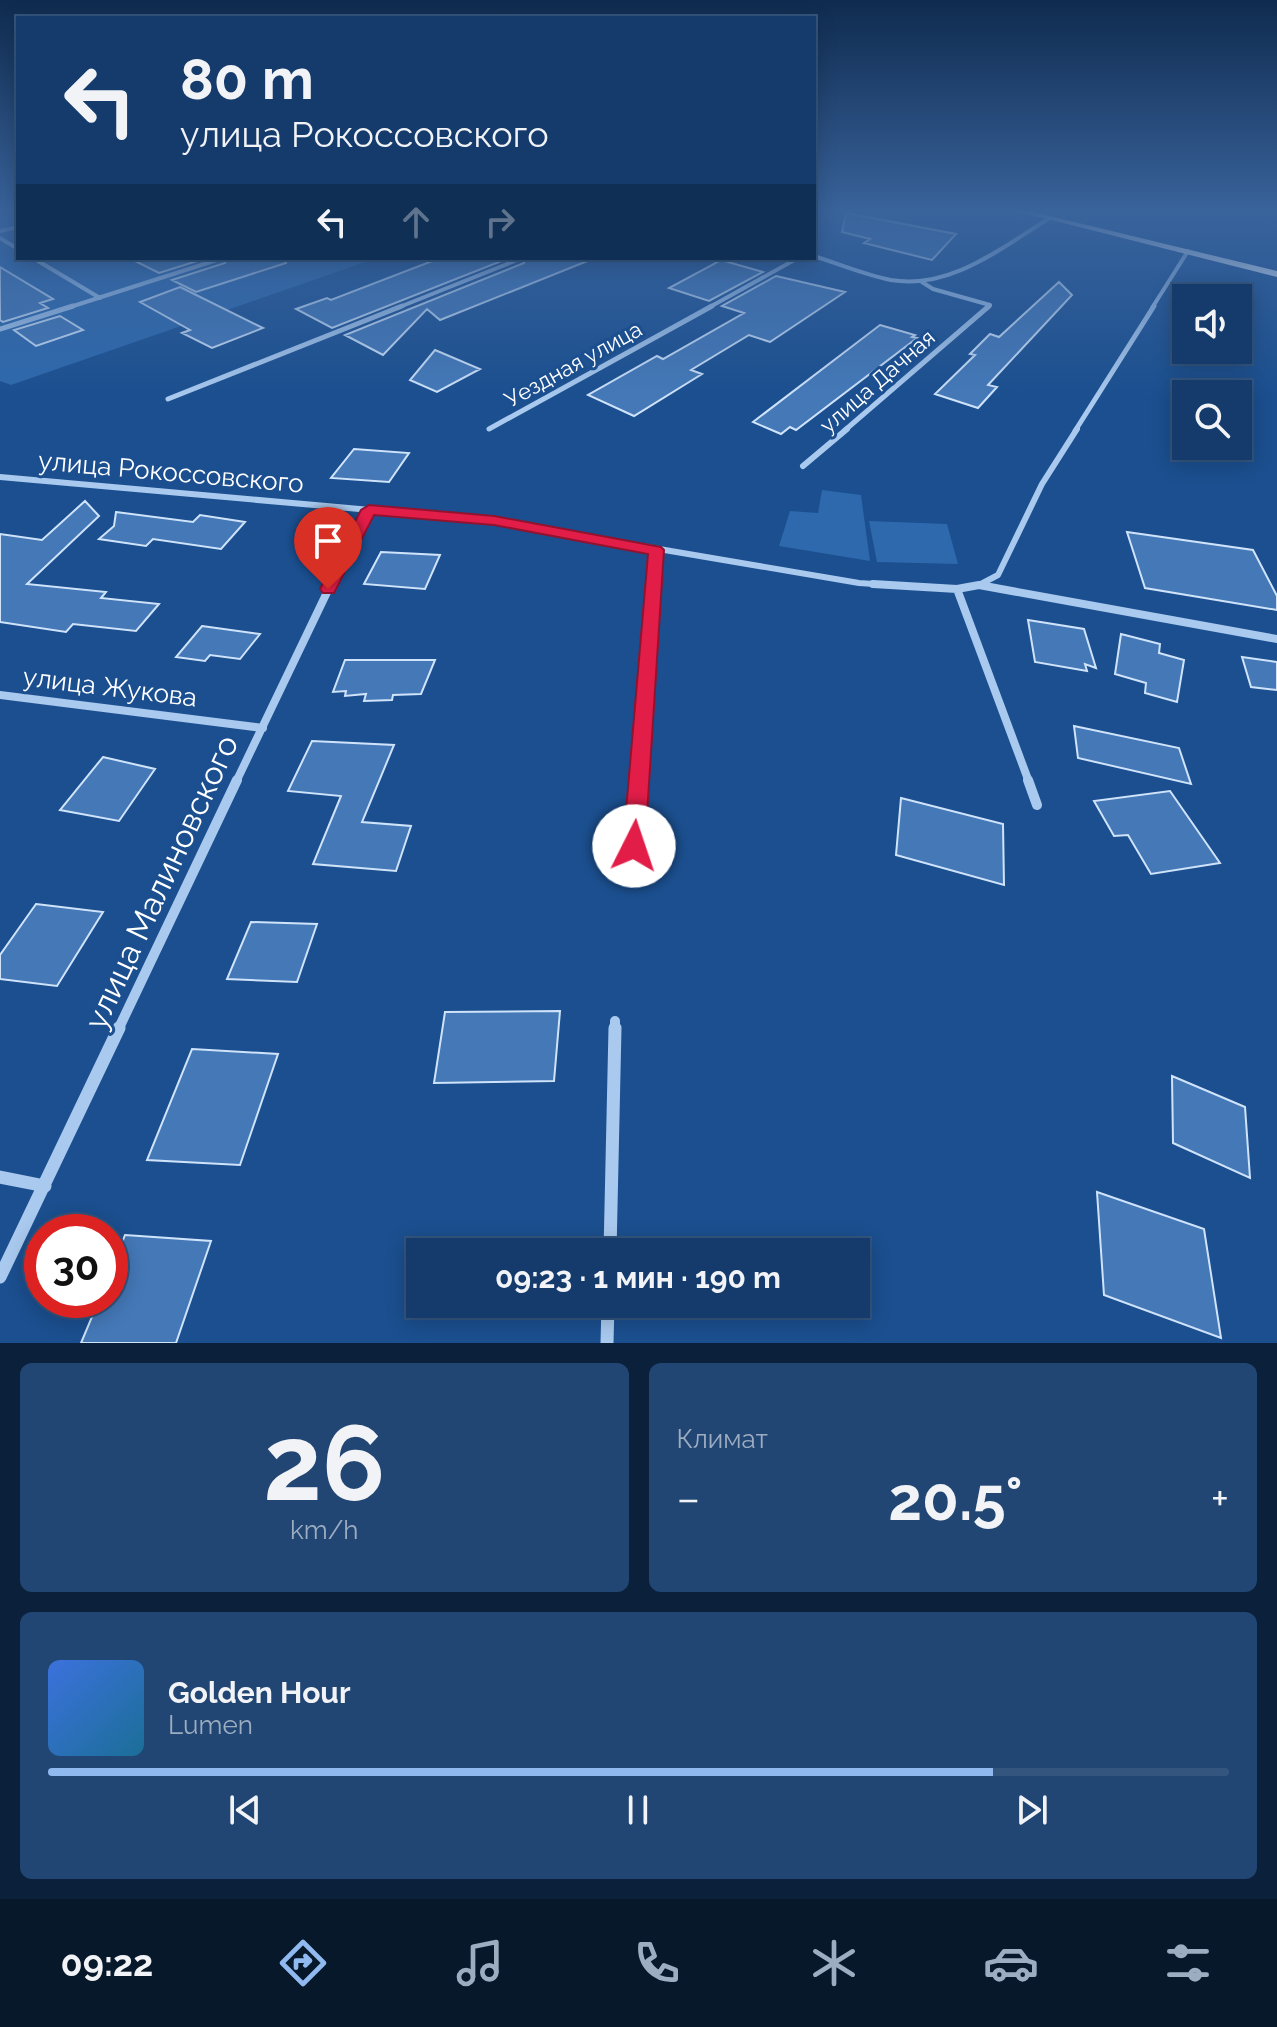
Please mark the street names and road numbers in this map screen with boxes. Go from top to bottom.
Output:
street label: Уездная улица [500,316,646,412]
street label: улица Дачная [814,324,940,438]
street label: улица Рокоссовского [37,445,305,499]
street label: улица Жукова [21,661,199,713]
street label: улица Малиновского [77,729,245,1035]

